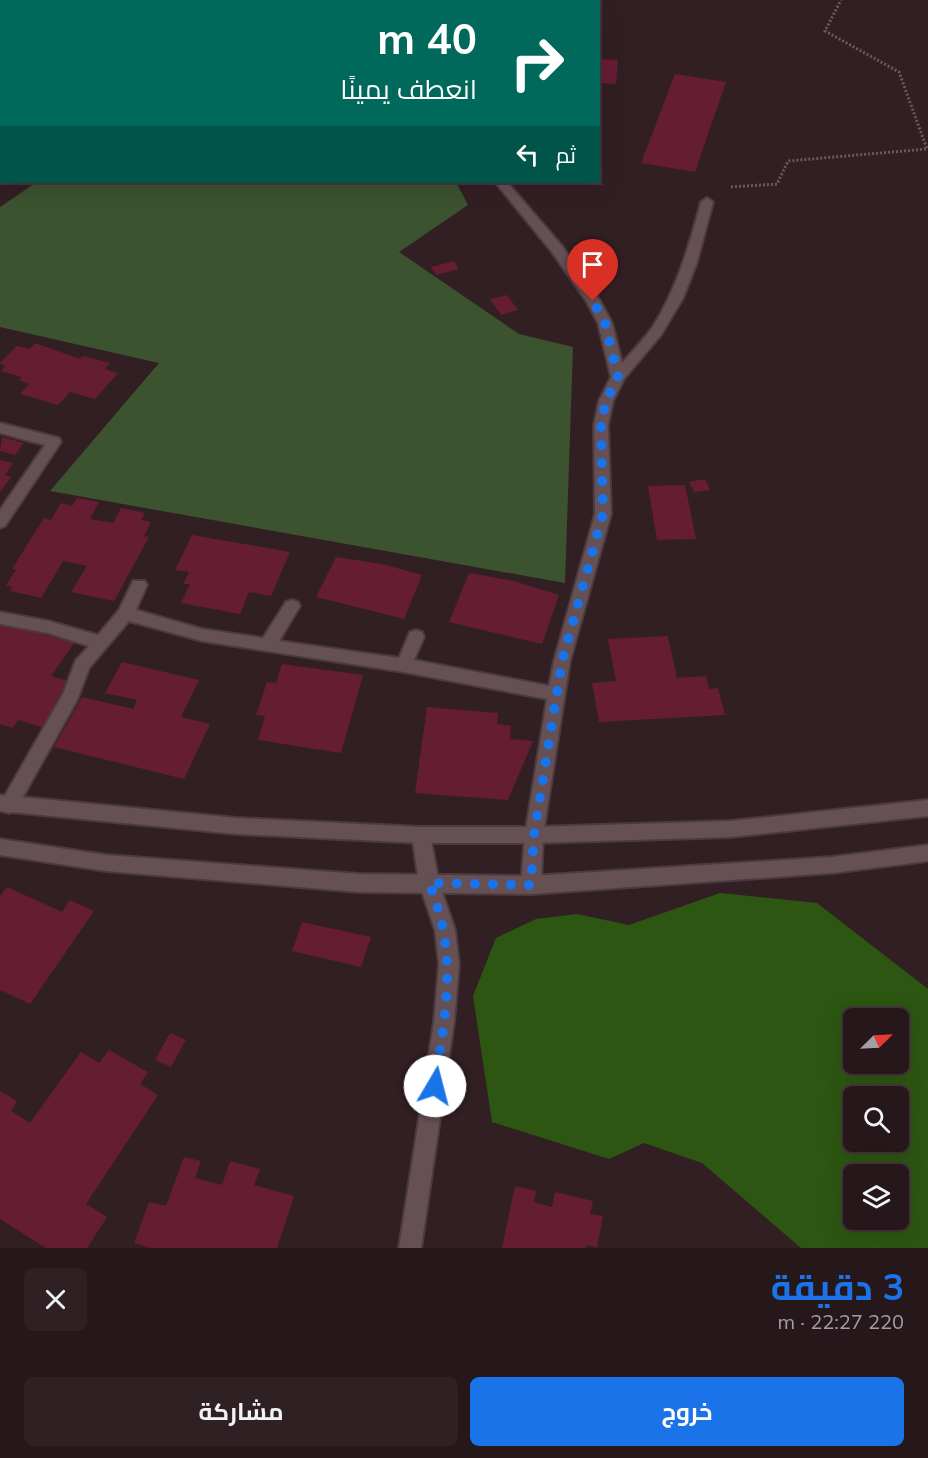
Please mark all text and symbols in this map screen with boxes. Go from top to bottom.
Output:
text: 40 m [377,12,477,65]
icon: right [498,24,576,102]
text: انعطف يمينًا [340,72,477,106]
icon: left [511,138,544,171]
text: ثم [556,141,576,169]
pin [567,239,618,301]
icon: arrive [576,248,609,281]
north arrow [843,1008,909,1074]
map controls [843,1008,909,1230]
position arrow [403,1054,467,1118]
button: search [843,1086,909,1152]
button: layers [843,1164,909,1230]
text: 3 دقيقة [771,1264,904,1309]
button: close [24,1268,87,1331]
text: 220 m · 22:27 [778,1309,904,1334]
button: مشاركة [24,1377,458,1446]
button: خروج [470,1377,904,1446]

